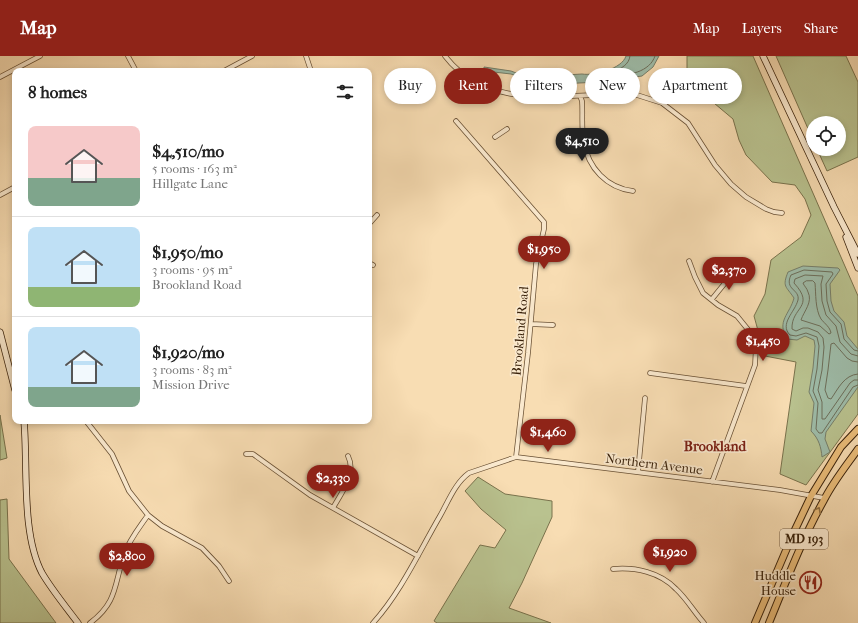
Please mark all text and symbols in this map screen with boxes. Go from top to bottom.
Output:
text: Map [20,17,56,39]
text: Map [693,20,720,37]
text: Layers [742,20,782,37]
text: Share [804,20,838,37]
chip: Buy [384,68,436,104]
chip: Rent [444,68,502,104]
chip: Filters [510,68,577,104]
chip: New [585,68,640,104]
chip: Apartment [648,68,742,104]
icon: filters [334,81,356,103]
text: 8 homes [28,82,87,102]
map controls [806,116,846,156]
button: locate [806,116,846,156]
pin: $4,510 [549,128,615,162]
text: $4,510 [565,133,599,148]
text: $4,510/mo [152,141,224,161]
icon: home [60,142,108,190]
text: 5 rooms · 163 m² [152,161,237,176]
text: Hillgate Lane [152,176,228,191]
pin: $1,950 [511,236,577,270]
text: $1,950 [527,241,561,256]
text: $1,950/mo [152,242,223,262]
icon: home [60,243,108,291]
pin: $2,370 [696,257,762,291]
text: 3 rooms · 95 m² [152,262,232,277]
text: $2,370 [711,262,747,277]
text: Brookland Road [152,277,242,292]
street label: Brookland Road [509,285,531,376]
pin: $1,450 [730,328,796,362]
text: $1,450 [746,333,780,348]
text: $1,920/mo [152,342,225,362]
icon: home [60,343,108,391]
text: 3 rooms · 83 m² [152,362,232,377]
text: Mission Drive [152,377,230,392]
pin: $1,460 [515,419,581,453]
text: $1,460 [530,424,566,439]
district label: Brookland [684,438,748,455]
street label: Northern Avenue [605,451,704,477]
pin: $2,330 [300,465,366,499]
text: $2,330 [316,470,350,485]
one-way arrow [813,507,821,514]
road number: MD 193 [780,529,828,549]
pin: $1,920 [637,539,703,573]
pin: $2,800 [94,543,160,577]
text: $1,920 [653,544,687,559]
text: $2,800 [108,548,146,563]
place label: Huddle House [754,568,797,598]
restaurant icon: Huddle House [798,569,824,595]

